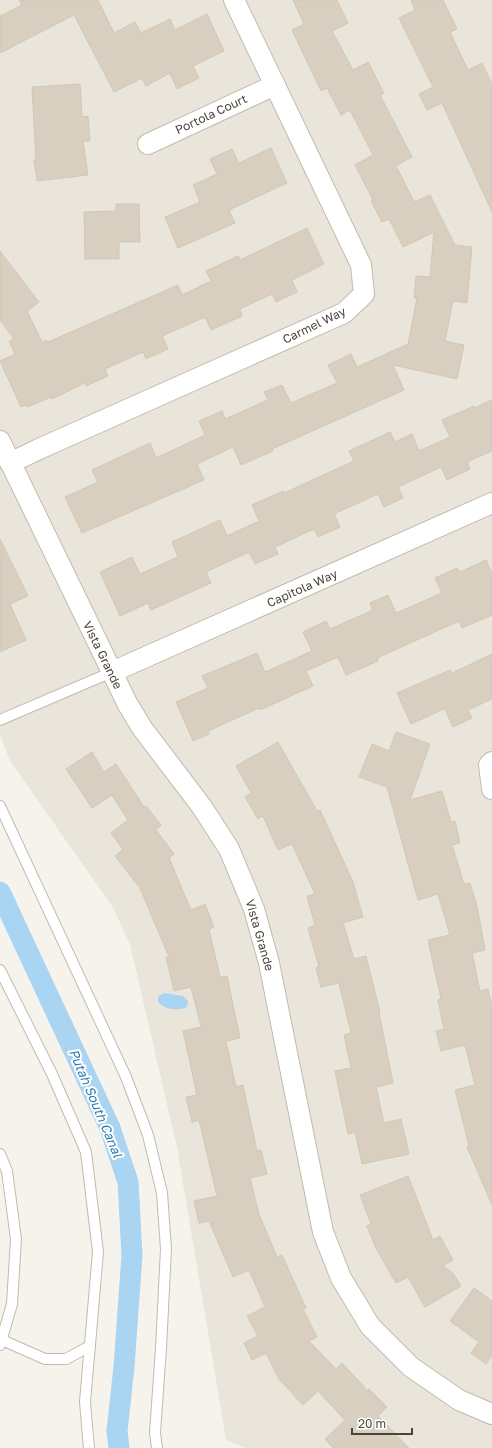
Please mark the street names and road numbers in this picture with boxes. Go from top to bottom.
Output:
street label: Portola Court [173,91,250,137]
street label: Carmel Way [280,303,348,347]
street label: Capitola Way [264,566,340,610]
street label: Vista Grande [80,619,126,691]
street label: Vista Grande [243,898,277,973]

